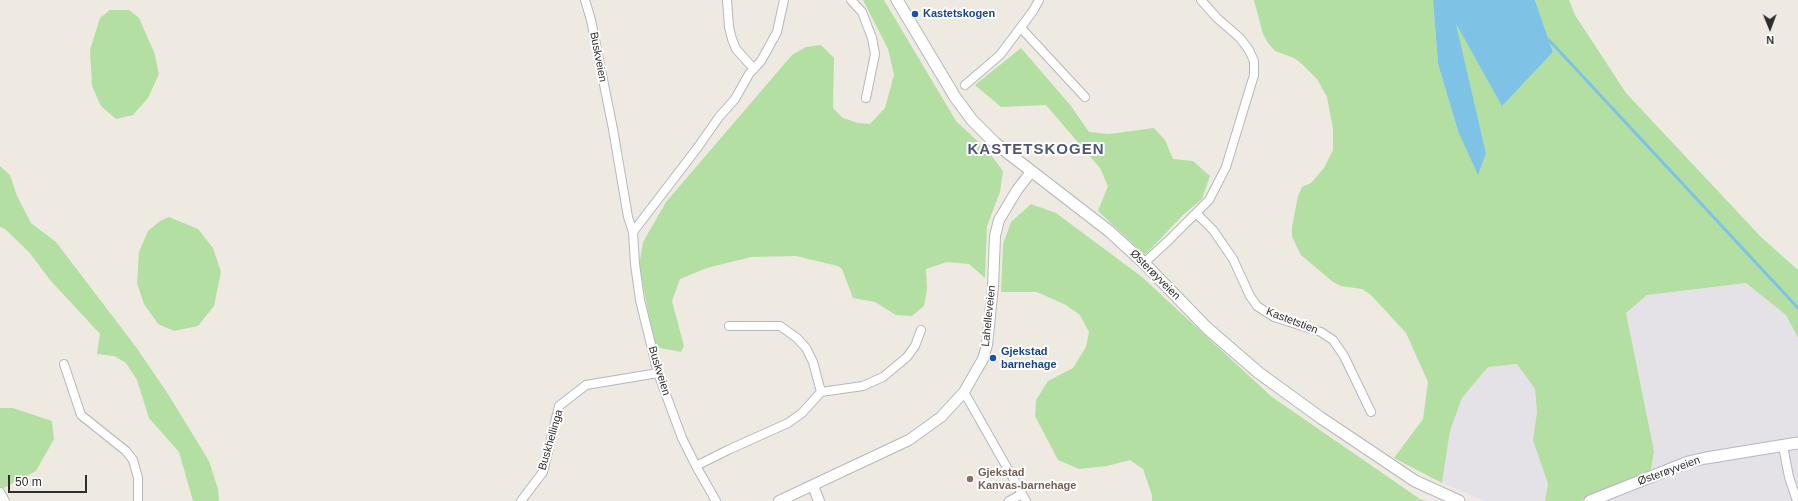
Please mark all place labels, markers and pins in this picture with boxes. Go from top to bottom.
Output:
place label: Kastetskogen [923,7,995,21]
marker: Kastetskogen [910,9,920,19]
place label: Gjekstad barnehage [1001,345,1057,371]
marker: Gjekstad barnehage [988,353,998,363]
place label: Gjekstad Kanvas-barnehage [978,466,1076,492]
marker: Gjekstad Kanvas-barnehage [965,474,975,484]

